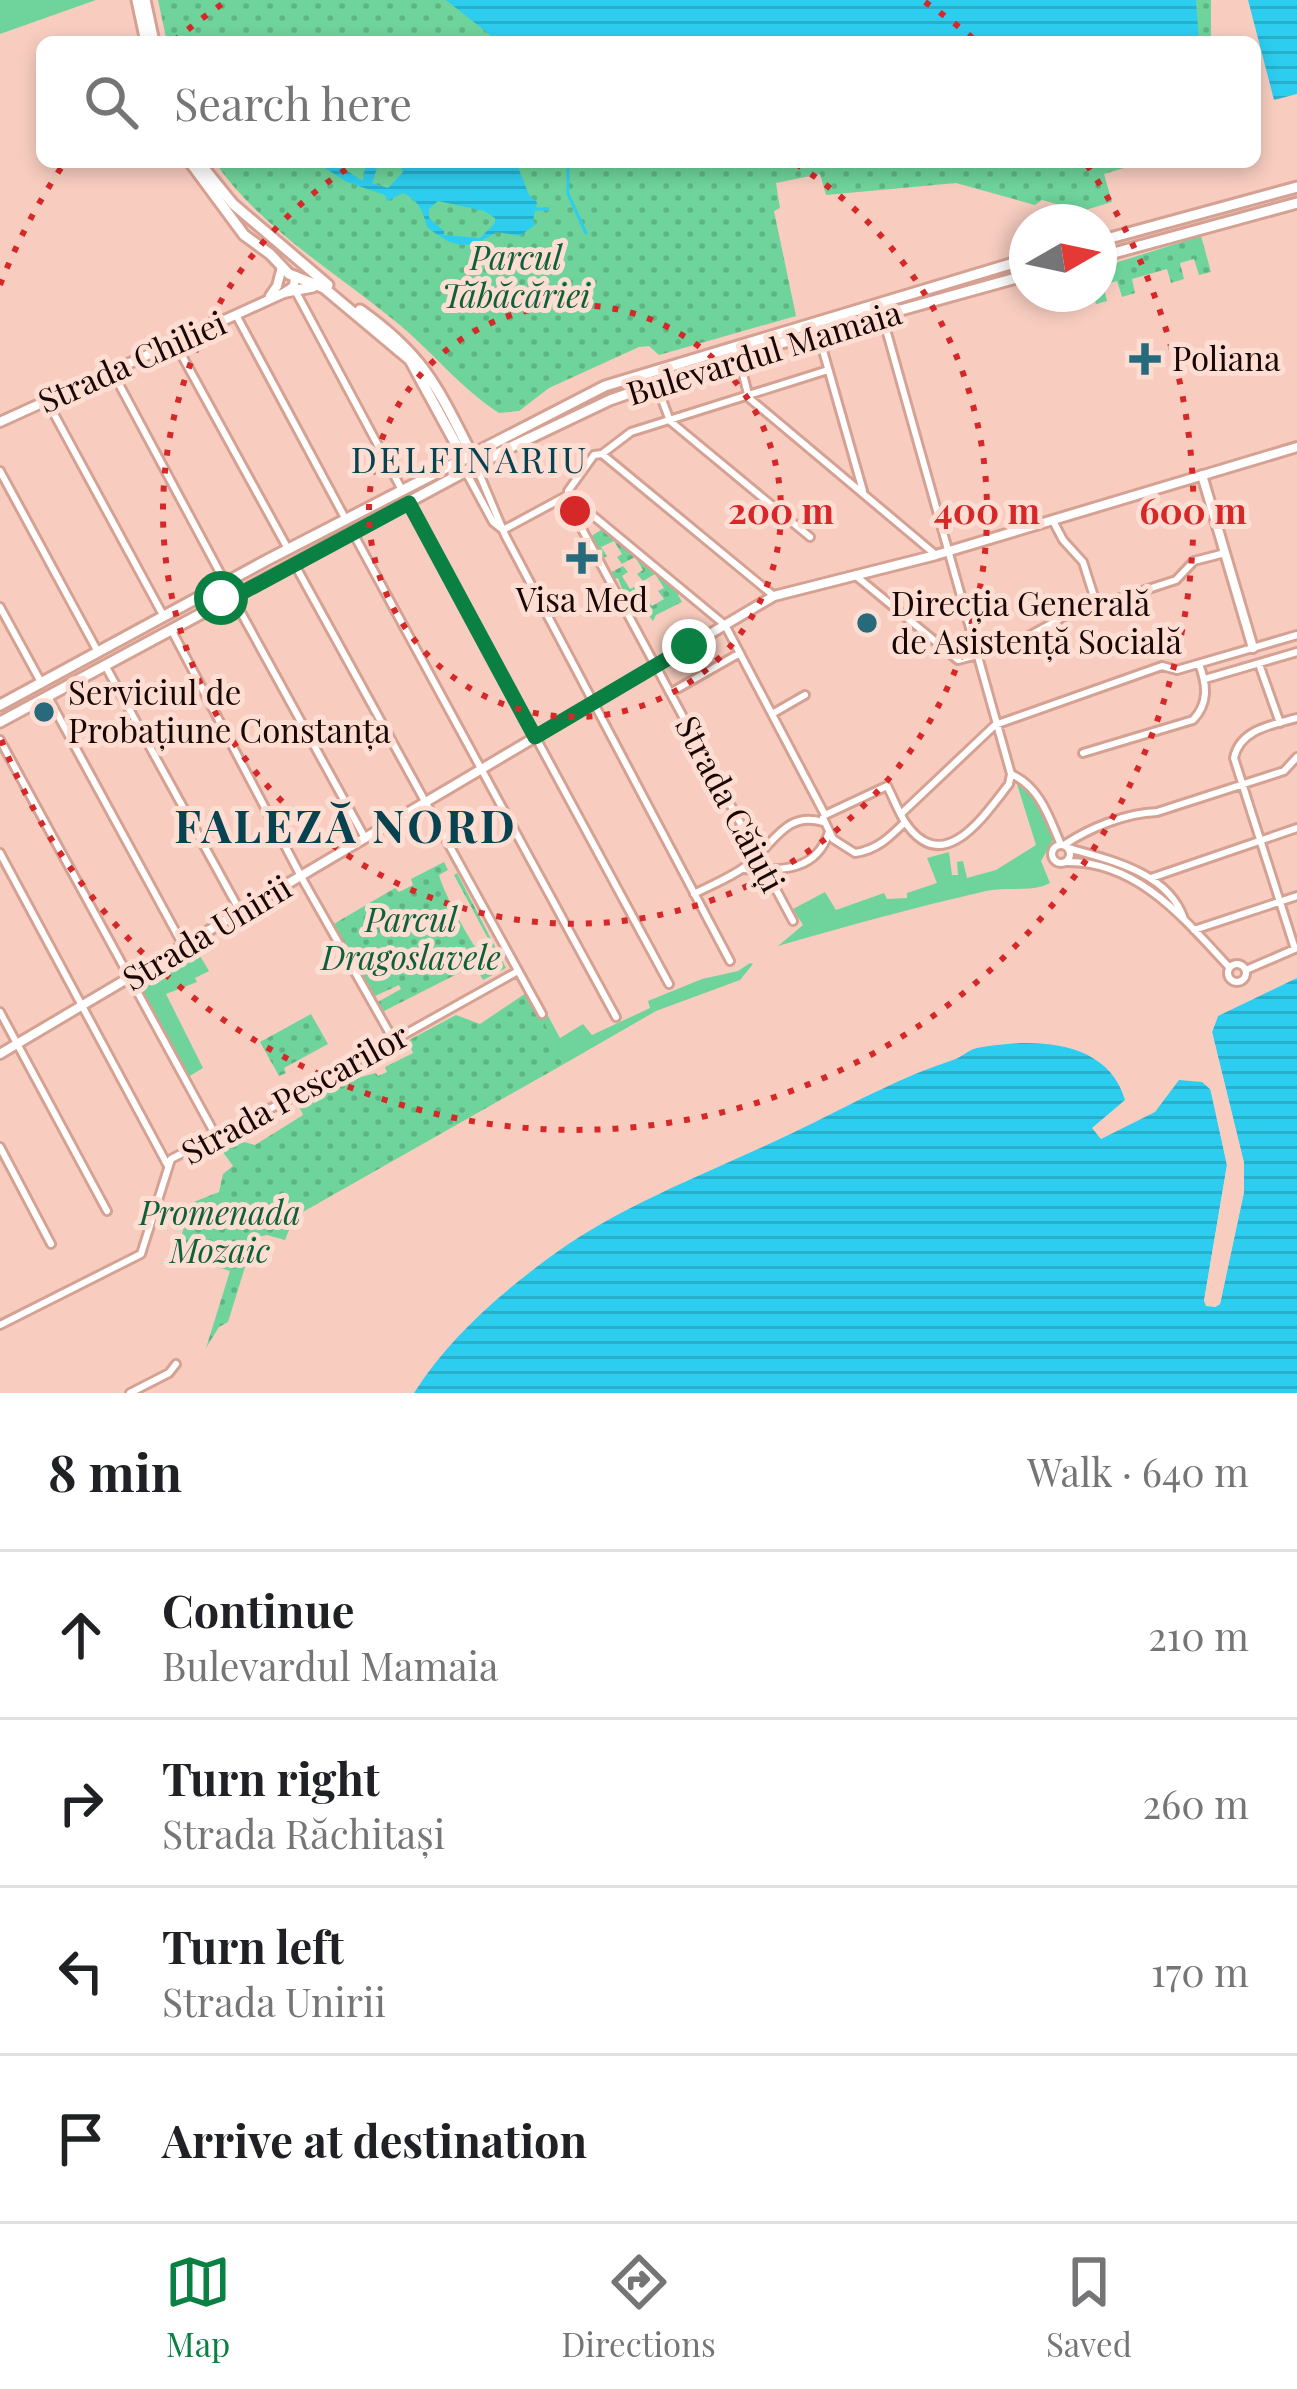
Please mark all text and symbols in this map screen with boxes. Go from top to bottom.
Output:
search box [36,36,1261,168]
icon: search [78,69,144,135]
text: Search here [174,72,412,132]
north arrow [1009,204,1117,312]
park label: Parcul Tăbăcăriei [442,234,591,316]
street label: Bulevardul Mamaia [621,288,906,414]
street label: Strada Chiliei [30,299,232,421]
place label: Poliana [1172,335,1281,379]
marker: Poliana [1129,343,1161,375]
district label: DELFINARIU [351,434,589,482]
text: 200 m [728,485,835,533]
text: 400 m [934,485,1041,533]
text: 600 m [1139,485,1247,533]
centre of rings [554,490,596,532]
marker: Visa Med [566,542,598,574]
route start [194,571,248,625]
place label: Visa Med [515,576,648,620]
place label: Direcția Generală de Asistență Socială [891,580,1182,663]
marker: Direcția Generală de Asistență Socială [854,610,880,636]
route end [662,619,716,673]
place label: Serviciul de Probațiune Constanța [68,669,391,752]
marker: Serviciul de Probațiune Constanța [31,699,57,725]
street label: Strada Căiuți [666,707,797,899]
district label: FALEZĂ NORD [174,794,518,854]
street label: Strada Unirii [113,864,298,999]
park label: Parcul Dragoslavele [320,896,501,978]
street label: Strada Pescarilor [173,1011,416,1173]
park label: Promenada Mozaic [137,1189,301,1271]
text: 8 min [48,1437,182,1505]
text: Walk · 640 m [1027,1445,1249,1497]
text: Continue [162,1579,354,1639]
icon: ahead [48,1602,114,1668]
text: 210 m [1148,1609,1249,1661]
text: Bulevardul Mamaia [162,1639,498,1691]
text: Turn right [162,1747,380,1807]
icon: right [48,1770,114,1836]
text: 260 m [1142,1777,1249,1829]
text: Strada Răchitași [162,1807,445,1859]
text: Turn left [162,1915,344,1975]
icon: left [48,1938,114,2004]
text: 170 m [1151,1945,1249,1997]
text: Strada Unirii [162,1975,386,2027]
icon: arrive [48,2106,114,2172]
text: Arrive at destination [162,2109,587,2169]
tab: Map [165,2249,231,2365]
tab: Directions [561,2249,716,2365]
tab: Saved [1046,2249,1132,2365]

